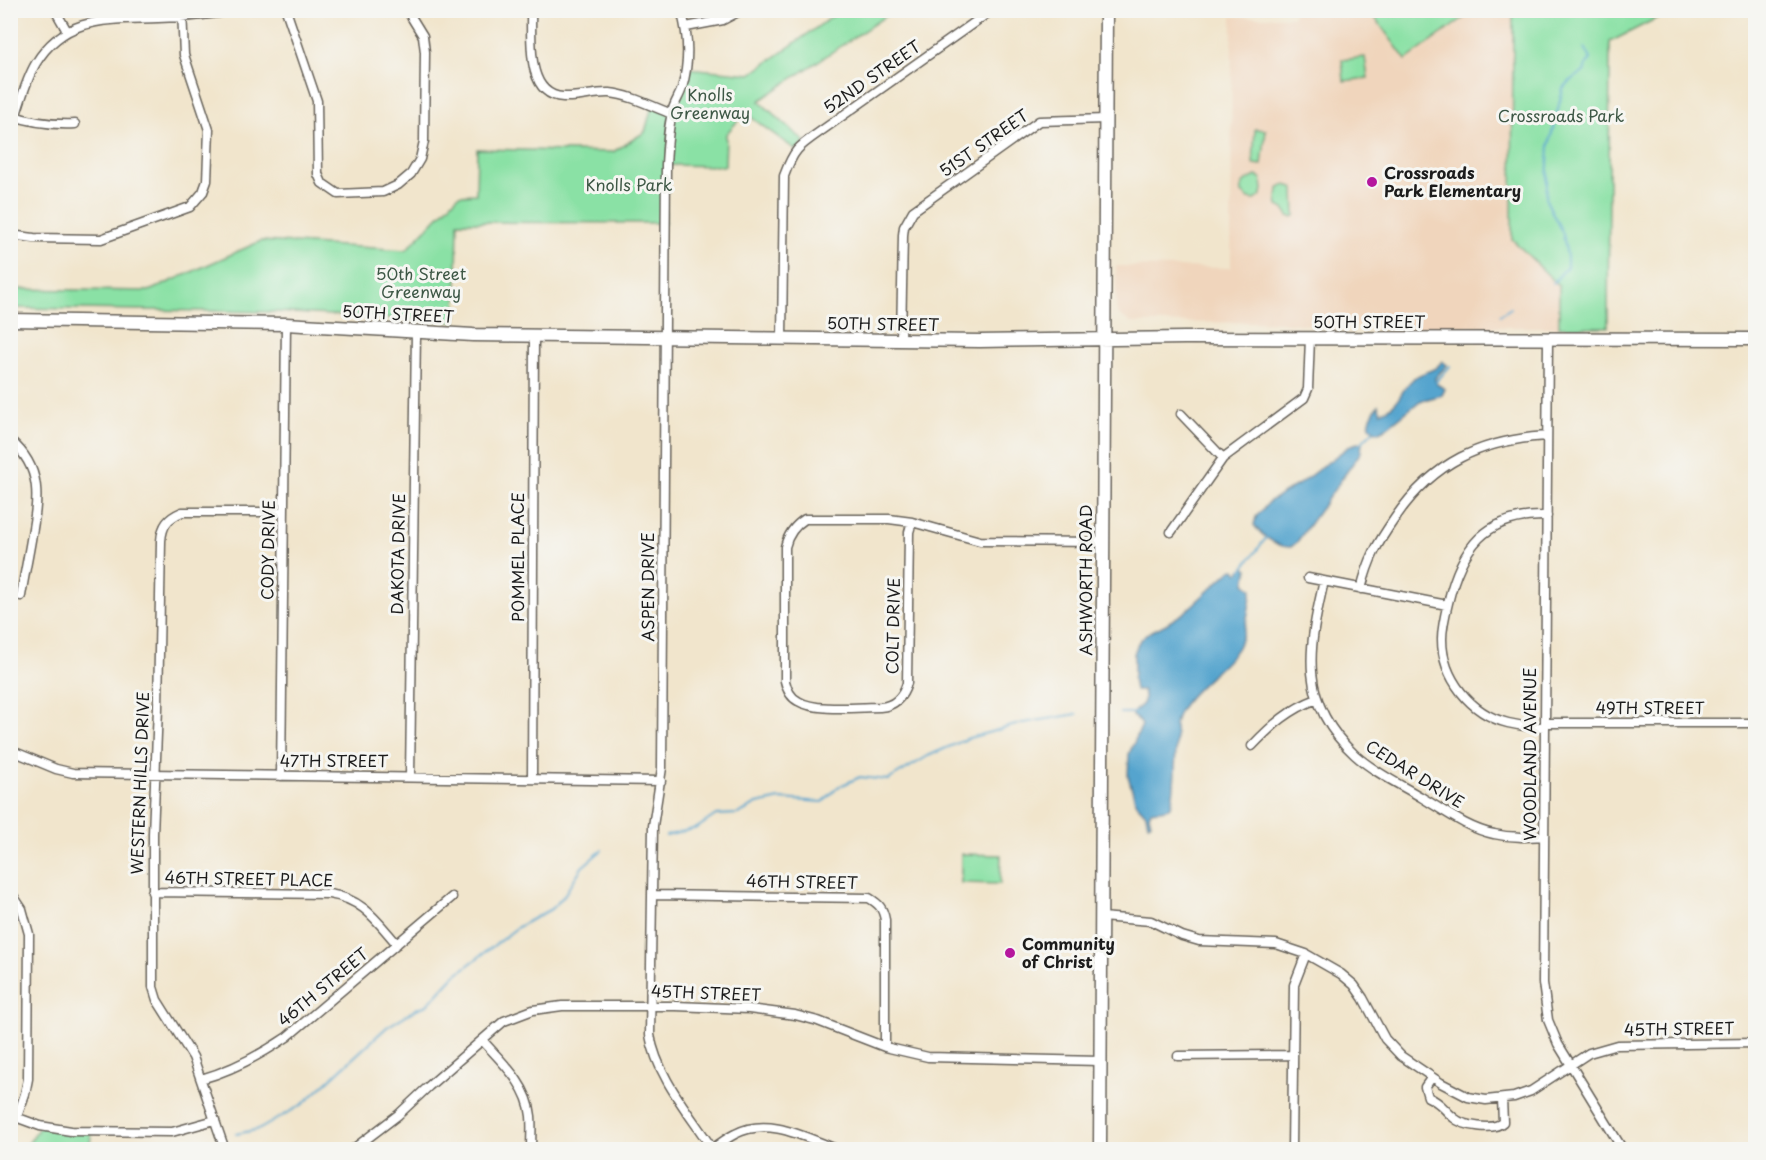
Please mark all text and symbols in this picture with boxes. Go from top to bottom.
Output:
street label: 52ND STREET [818,34,925,119]
park label: Knolls Greenway [670,82,750,124]
street label: 51ST STREET [934,103,1033,182]
park label: Crossroads Park [1498,103,1624,127]
place label: Crossroads Park Elementary [1384,160,1521,202]
park label: Knolls Park [585,172,673,196]
marker: Crossroads Park Elementary [1365,175,1379,189]
park label: 50th Street Greenway [376,261,467,303]
street label: 50TH STREET [341,298,455,328]
street label: 50TH STREET [1313,309,1425,333]
street label: 50TH STREET [827,310,939,336]
street label: POMMEL PLACE [505,492,529,622]
street label: DAKOTA DRIVE [384,493,410,615]
street label: CODY DRIVE [254,500,280,600]
street label: ASHWORTH ROAD [1073,504,1097,656]
street label: ASPEN DRIVE [635,532,659,642]
street label: COLT DRIVE [879,577,905,675]
street label: WOODLAND AVENUE [1517,667,1541,841]
street label: WESTERN HILLS DRIVE [124,691,154,875]
street label: 49TH STREET [1596,695,1705,719]
street label: CEDAR DRIVE [1362,733,1469,813]
street label: 47TH STREET [280,748,388,772]
street label: 46TH STREET PLACE [164,865,334,891]
street label: 46TH STREET [746,868,858,894]
place label: Community of Christ [1022,931,1115,973]
street label: 46TH STREET [272,941,373,1031]
marker: Community of Christ [1003,946,1017,960]
street label: 45TH STREET [651,978,762,1006]
street label: 45TH STREET [1624,1015,1735,1041]

